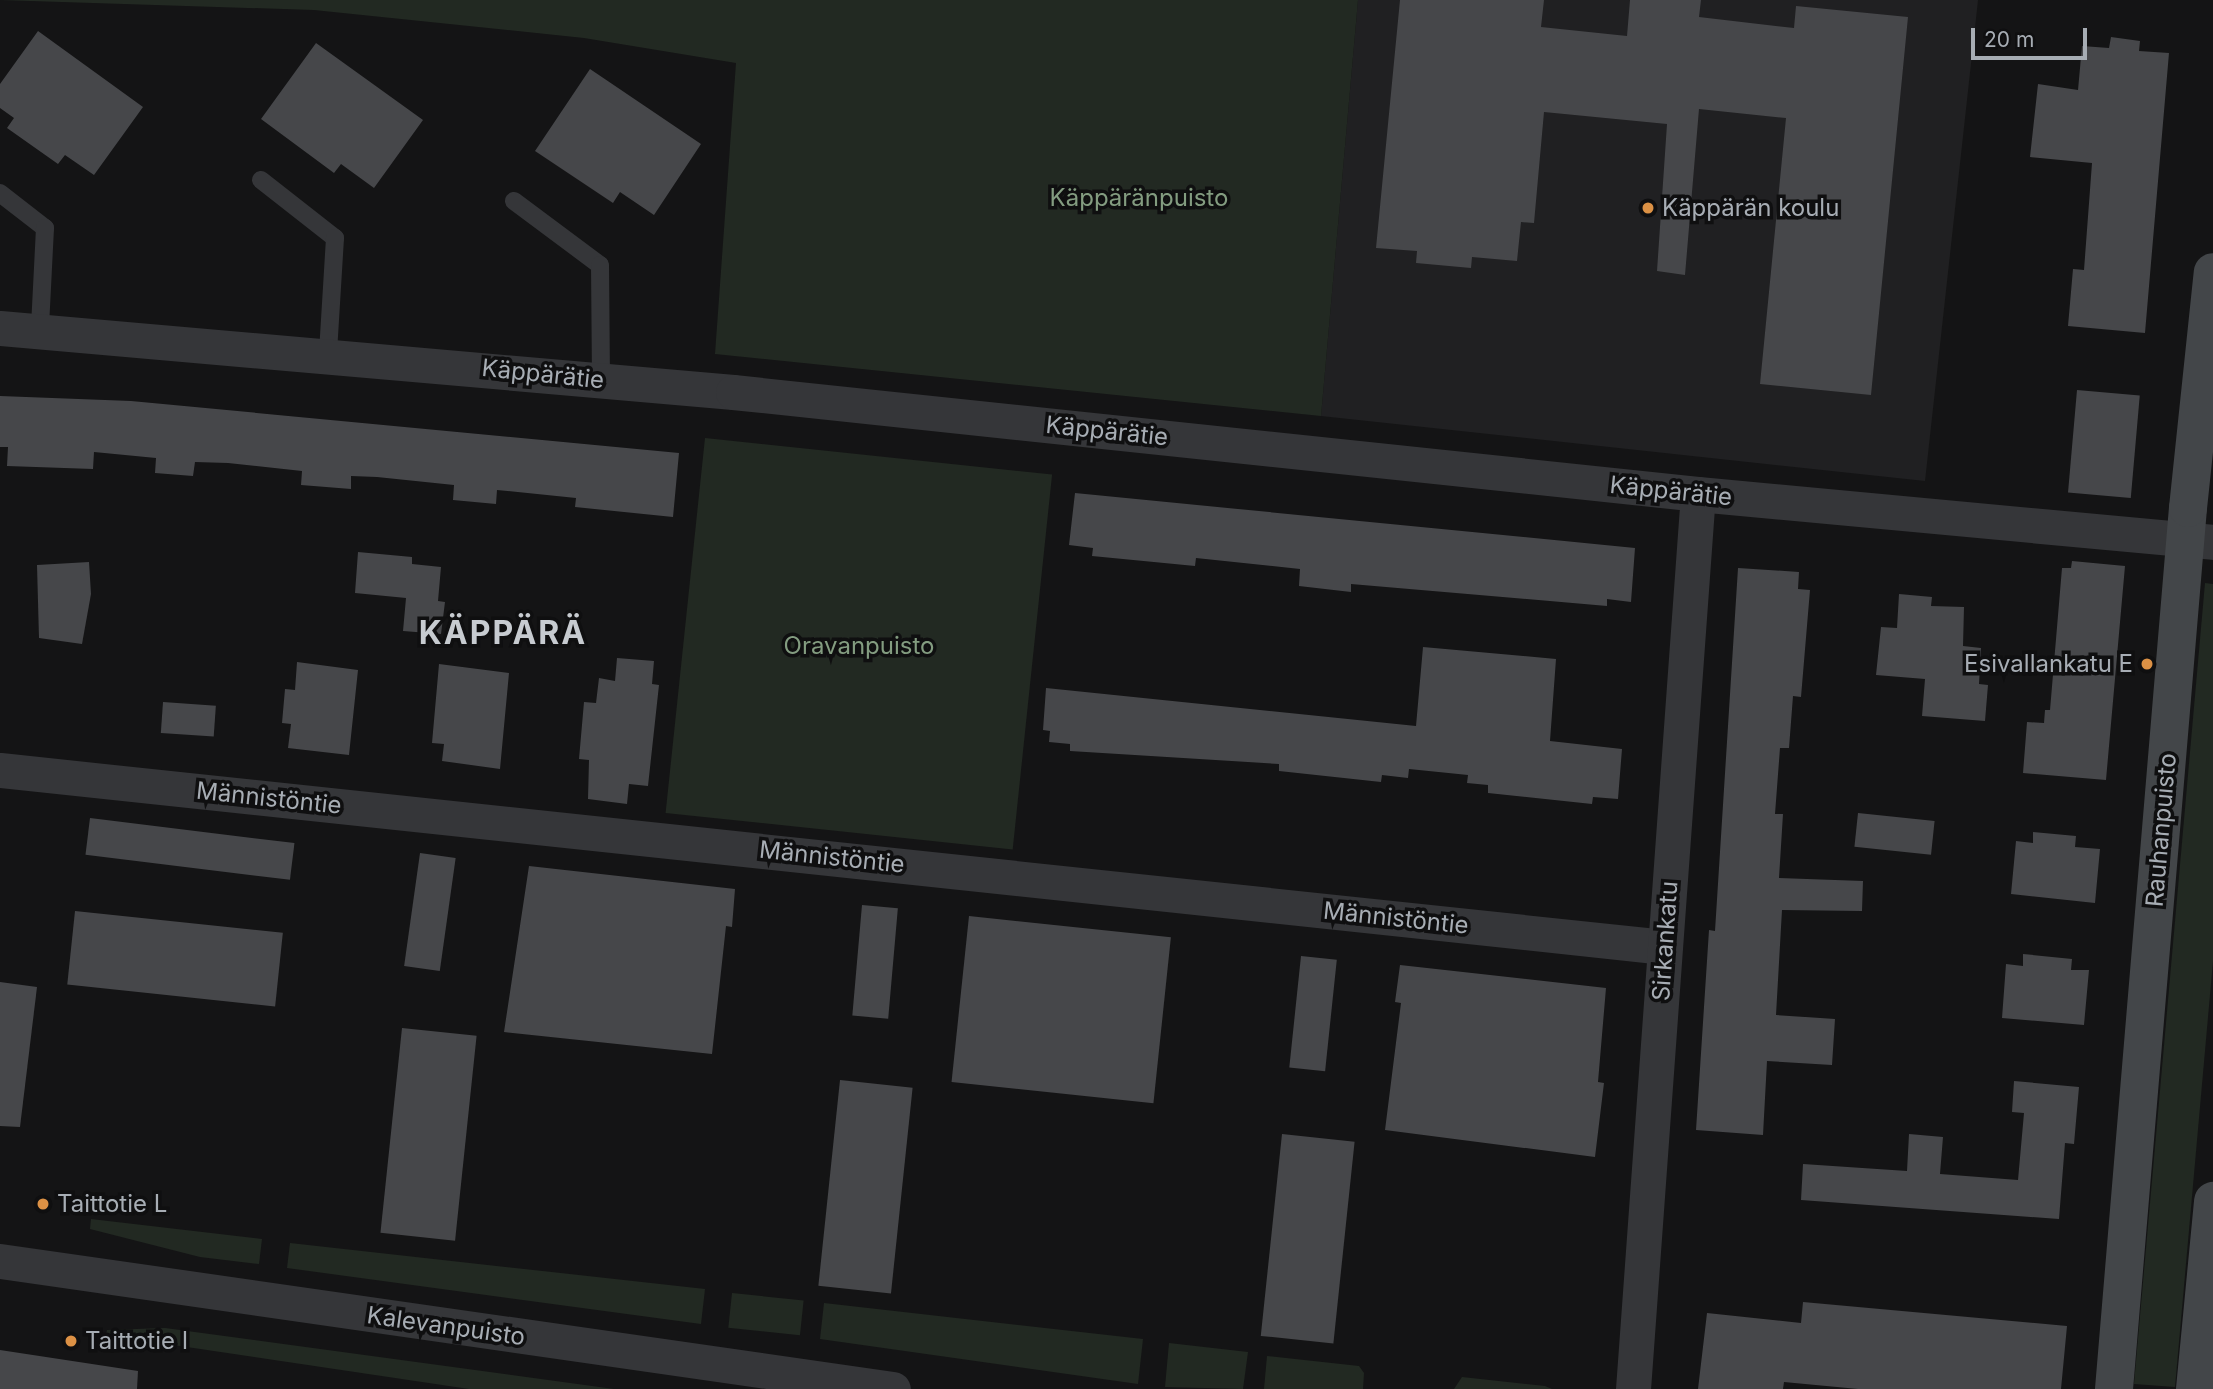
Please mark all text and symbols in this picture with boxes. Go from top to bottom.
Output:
scale bar [1975,14,2090,58]
text: 20 m [1984,27,2034,52]
park label: Käppäränpuisto [1050,184,1228,212]
place label: Käppärän koulu [1662,194,1839,222]
marker: Käppärän koulu [1640,200,1656,216]
street label: Käppärätie [480,353,606,395]
street label: Käppärätie [1044,410,1170,452]
street label: Käppärätie [1608,470,1734,512]
district label: KÄPPÄRÄ [420,614,586,652]
park label: Oravanpuisto [784,632,934,660]
place label: Esivallankatu E [1964,650,2133,678]
marker: Esivallankatu E [2139,656,2155,672]
street label: Rauhanpuisto [2140,752,2182,908]
street label: Männistöntie [195,776,343,820]
street label: Männistöntie [758,835,906,879]
street label: Sirkankatu [1646,880,1684,1002]
street label: Männistöntie [1322,896,1470,940]
place label: Taittotie L [57,1190,167,1218]
marker: Taittotie L [35,1196,51,1212]
street label: Kalevanpuisto [365,1301,527,1351]
place label: Taittotie I [85,1327,188,1355]
marker: Taittotie I [63,1333,79,1349]

